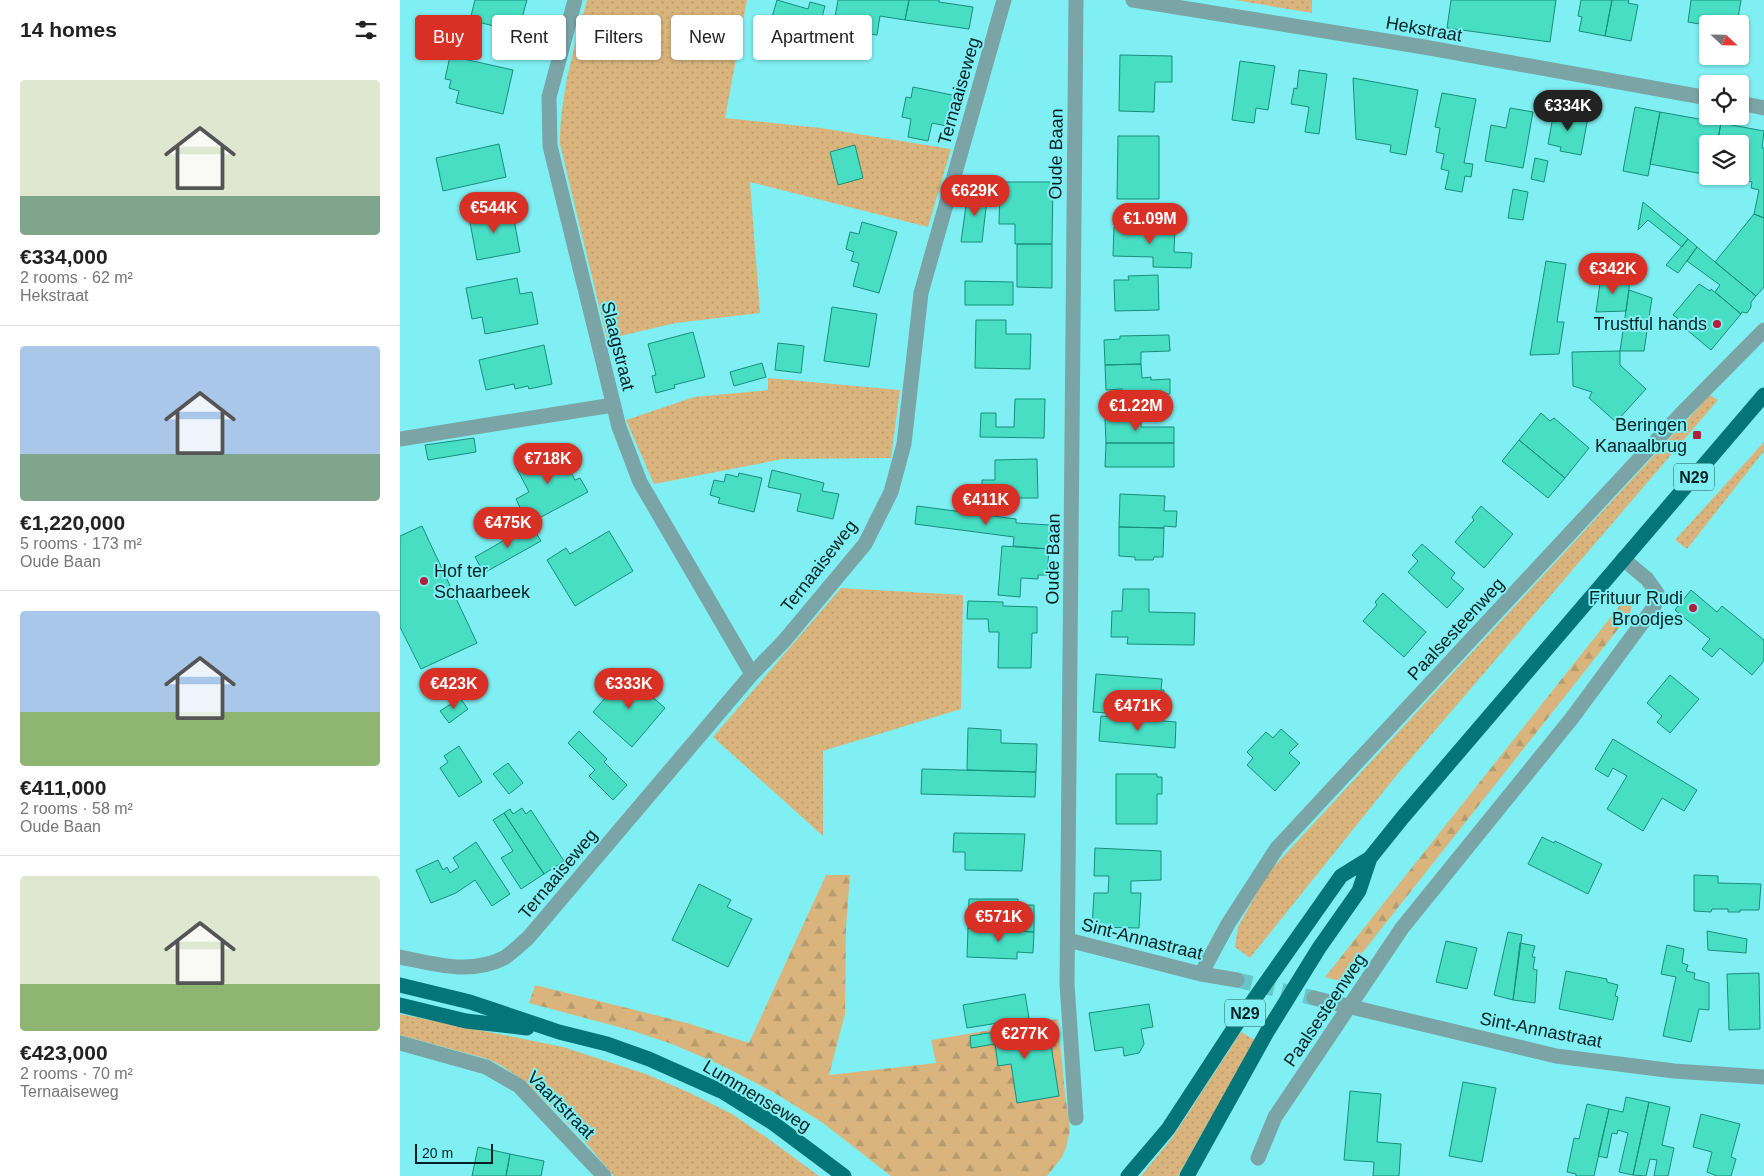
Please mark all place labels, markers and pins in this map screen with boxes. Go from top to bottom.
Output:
pin: €334K [1533,90,1603,132]
pin: €629K [940,174,1010,217]
pin: €544K [459,192,529,234]
pin: €1.09M [1109,202,1191,245]
pin: €342K [1578,252,1648,295]
place label: Trustful hands [1594,314,1707,334]
marker: Trustful hands [1711,318,1723,330]
pin: €1.22M [1095,390,1177,432]
place label: Beringen Kanaalbrug [1595,415,1687,456]
marker: Beringen Kanaalbrug [1691,429,1703,441]
pin: €718K [513,442,583,485]
pin: €411K [951,484,1021,526]
pin: €475K [473,506,543,549]
place label: Hof ter Schaarbeek [434,561,531,602]
marker: Hof ter Schaarbeek [418,575,430,587]
place label: Frituur Rudi Broodjes [1589,588,1683,629]
marker: Frituur Rudi Broodjes [1687,602,1699,614]
pin: €423K [419,668,489,710]
pin: €333K [594,668,664,710]
pin: €471K [1103,690,1173,732]
pin: €571K [964,900,1034,943]
pin: €277K [990,1018,1060,1060]

